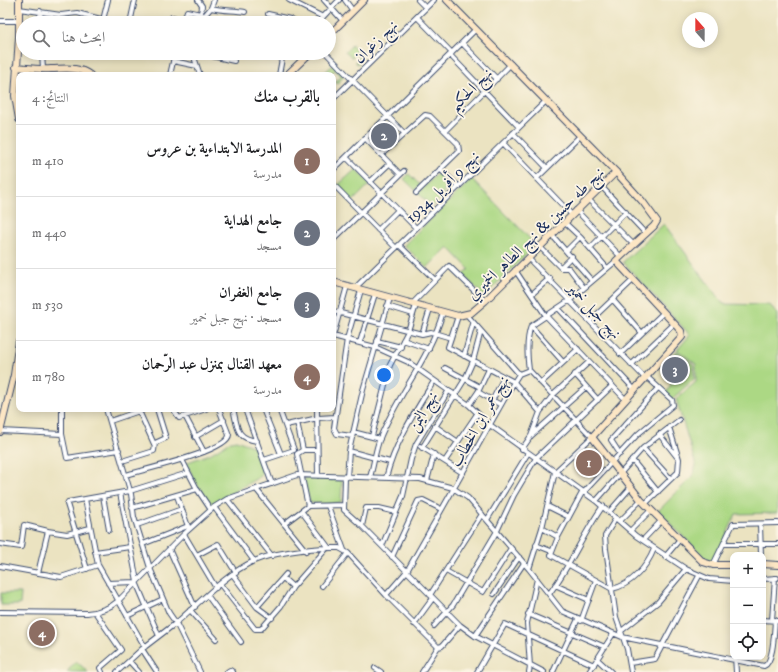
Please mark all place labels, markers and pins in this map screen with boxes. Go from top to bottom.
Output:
pin: 2 [371,121,397,151]
pin: 3 [662,355,688,385]
pin: 1 [576,448,602,478]
pin: 4 [29,618,55,648]

